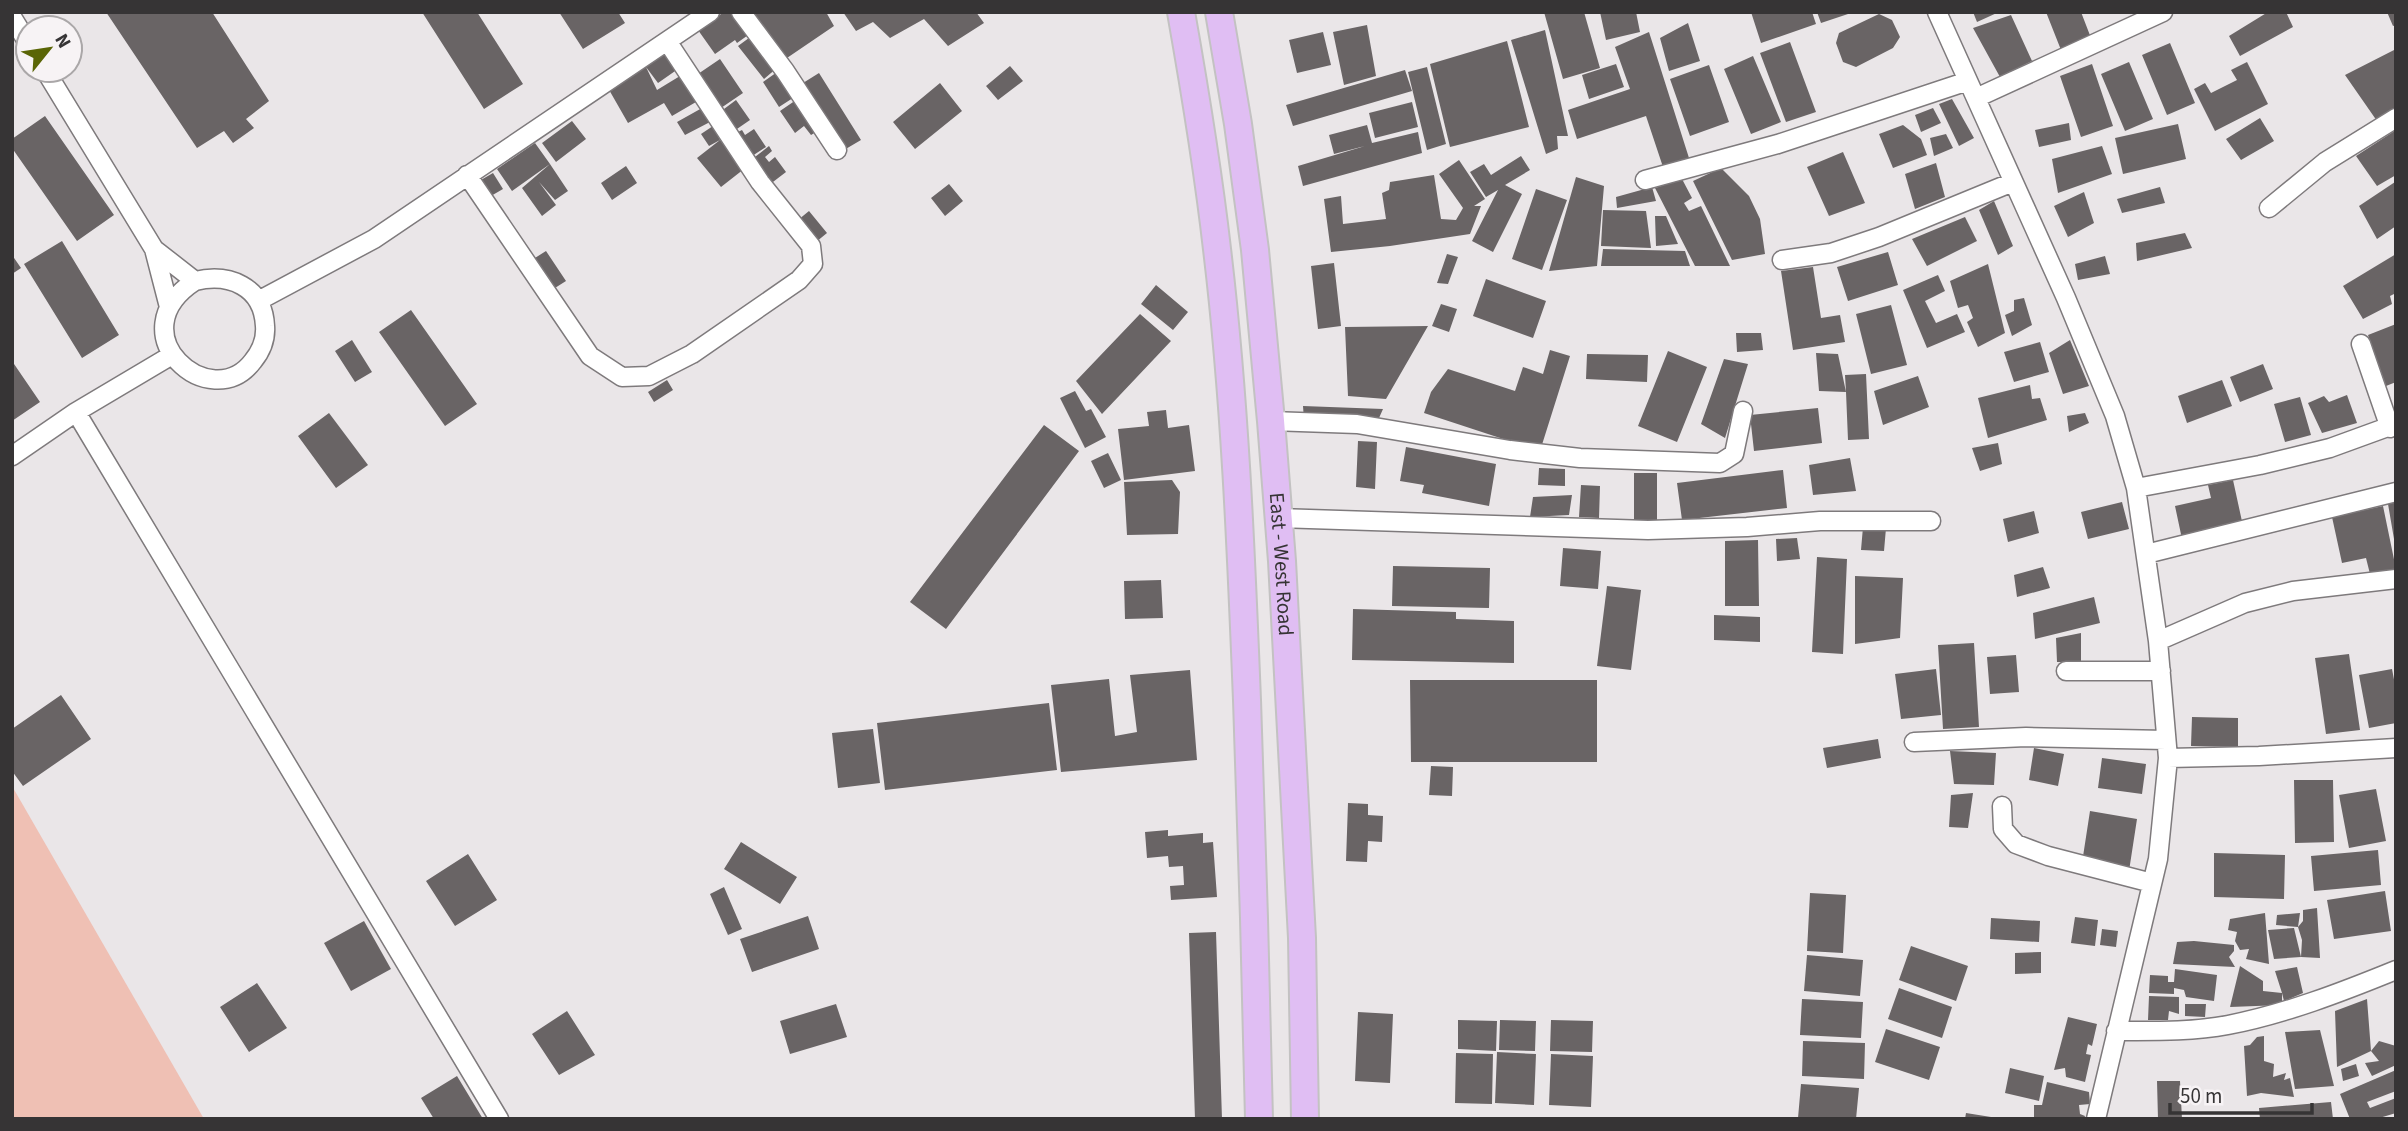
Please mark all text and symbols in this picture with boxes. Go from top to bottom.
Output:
north arrow [14,14,84,84]
text: N [48,29,77,53]
street label: East - West Road [1262,491,1301,637]
scale bar [2170,1072,2312,1116]
text: 50 m [2180,1081,2222,1111]

